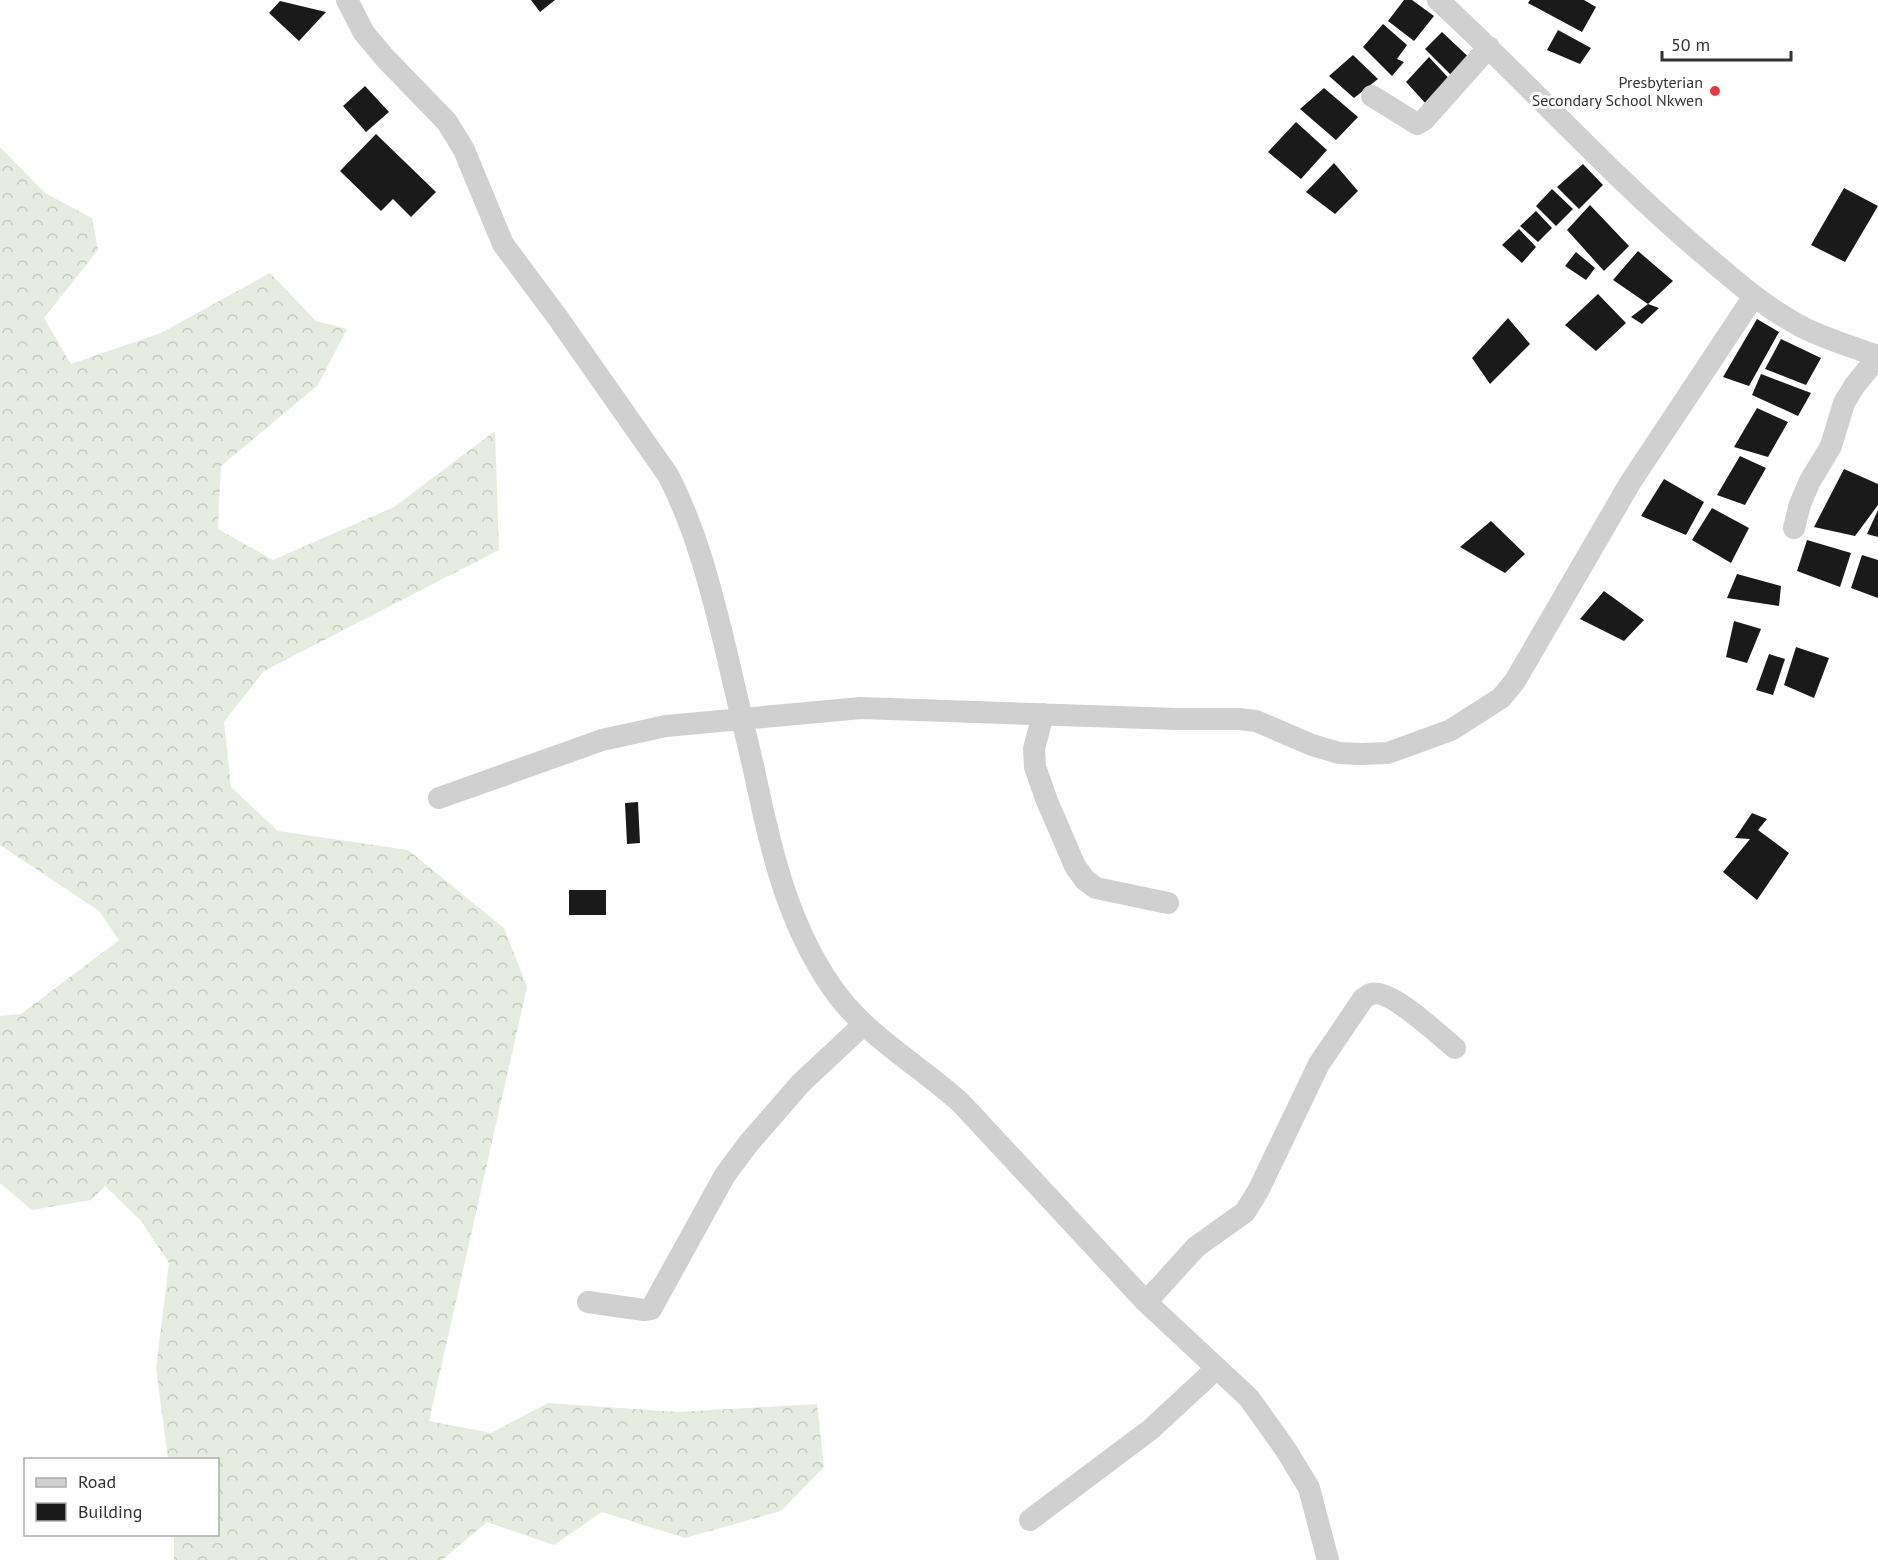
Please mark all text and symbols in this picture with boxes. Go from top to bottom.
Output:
scale bar [1662,24,1791,62]
text: 50 m [1671,33,1710,56]
place label: Presbyterian Secondary School Nkwen [1532,72,1703,110]
marker: Presbyterian Secondary School Nkwen [1708,84,1722,98]
legend [24,1458,219,1536]
text: Road [78,1470,116,1493]
text: Building [78,1500,142,1523]

